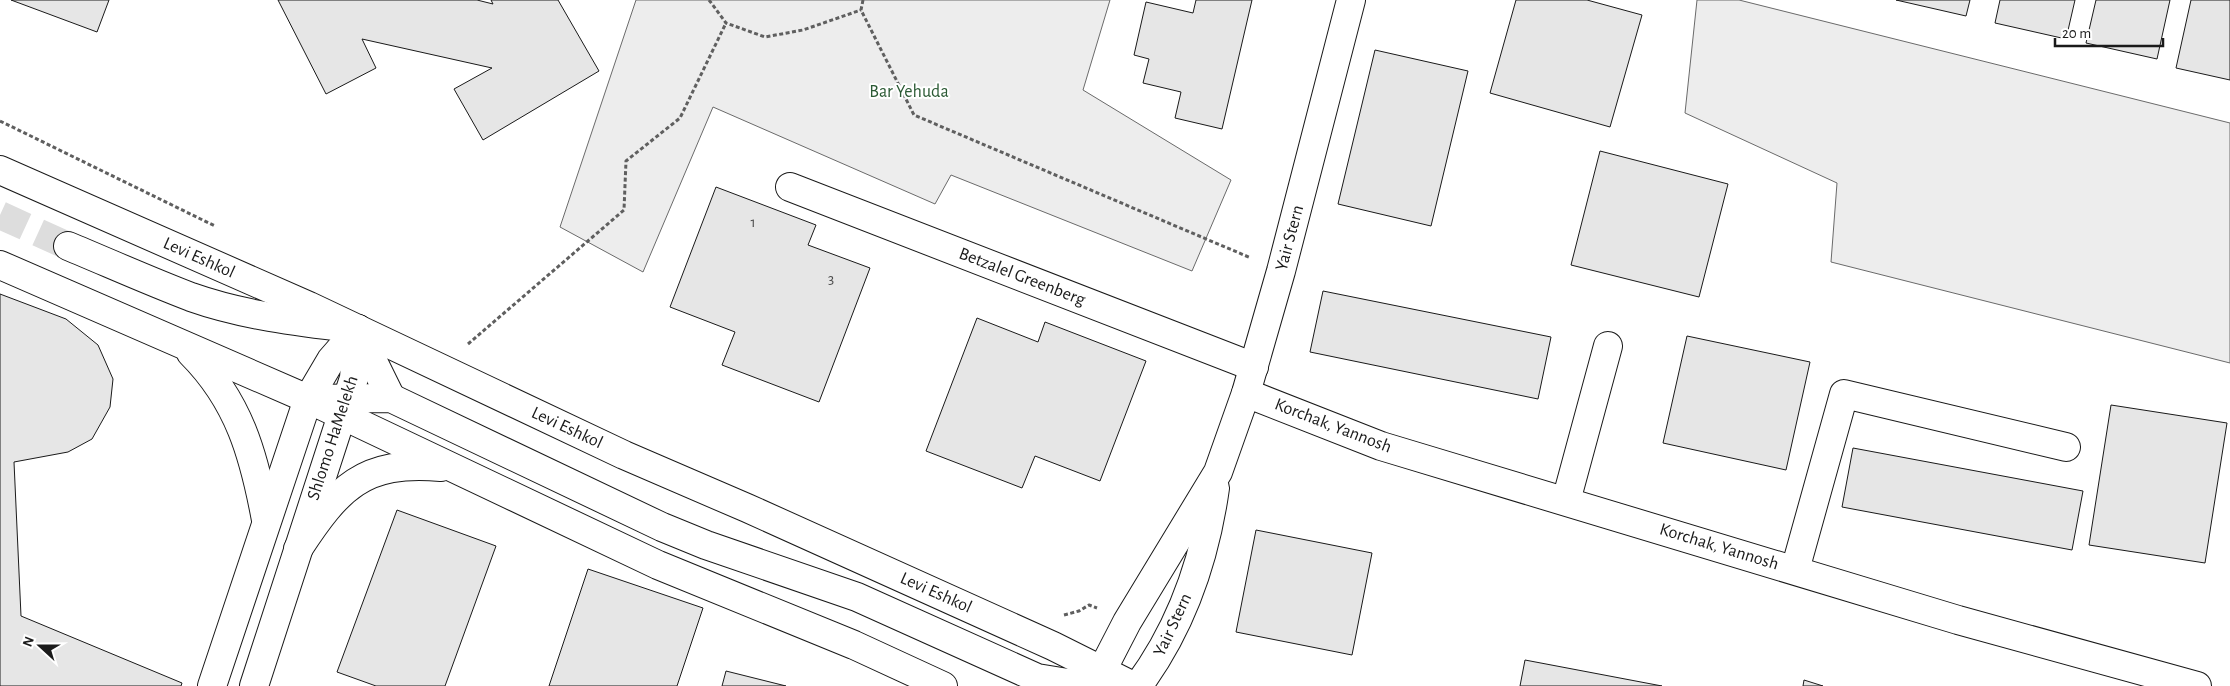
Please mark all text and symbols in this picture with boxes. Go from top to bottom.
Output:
scale bar [2055,15,2162,47]
text: 20 m [2062,26,2091,41]
park label: Bar Yehuda [869,83,949,101]
street label: Yair Stern [1273,203,1307,273]
house number: 1 [750,215,756,230]
street label: Levi Eshkol [160,234,238,282]
street label: Betzalel Greenberg [956,245,1088,309]
house number: 3 [828,272,834,287]
street label: Shlomo HaMelekh [304,374,362,502]
street label: Korchak, Yannosh [1272,395,1394,457]
street label: Levi Eshkol [529,404,605,452]
street label: Korchak, Yannosh [1657,520,1781,574]
street label: Levi Eshkol [897,569,975,617]
street label: Yair Stern [1151,591,1195,659]
north arrow [15,621,65,671]
text: N [21,635,37,649]

